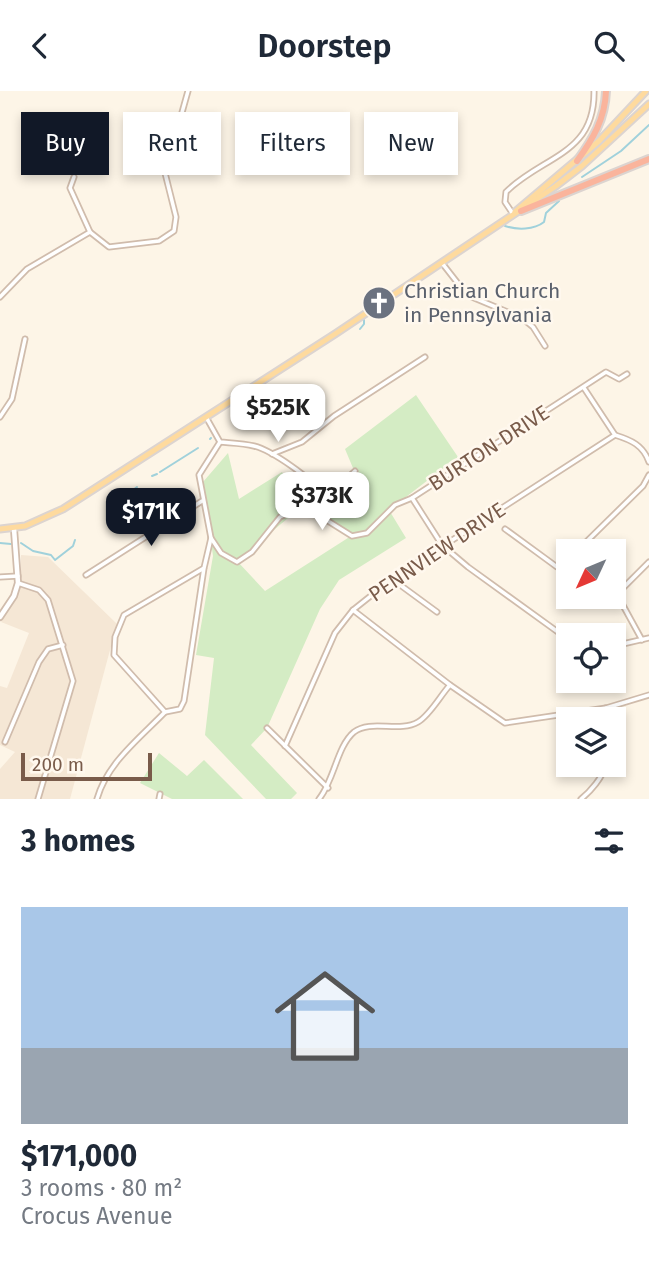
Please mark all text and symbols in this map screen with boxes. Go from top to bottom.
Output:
icon: back [21,27,59,65]
text: Doorstep [257,27,392,65]
icon: search [590,27,628,65]
chip: Buy [21,112,109,175]
chip: Rent [123,112,221,175]
chip: Filters [235,112,350,175]
chip: New [364,112,458,175]
place label: Christian Church in Pennsylvania [404,278,560,328]
church icon: Christian Church in Pennsylvania [360,284,398,322]
pin: $525K [229,385,327,444]
text: $525K [246,393,310,421]
street label: BURTON DRIVE [424,399,554,497]
pin: $373K [273,473,371,532]
text: $373K [291,481,353,509]
pin: $171K [102,489,200,548]
text: $171K [122,497,180,525]
street label: PENNVIEW DRIVE [364,497,510,607]
north arrow [556,539,626,609]
map controls [556,539,626,777]
button: locate [556,623,626,693]
button: layers [556,707,626,777]
scale bar [21,750,152,782]
text: 200 m [32,753,84,776]
icon: filters [590,822,628,860]
text: 3 homes [21,823,135,859]
icon: home [262,953,388,1079]
text: $171,000 [21,1138,137,1174]
text: 3 rooms · 80 m² [21,1174,182,1202]
text: Crocus Avenue [21,1202,172,1230]

